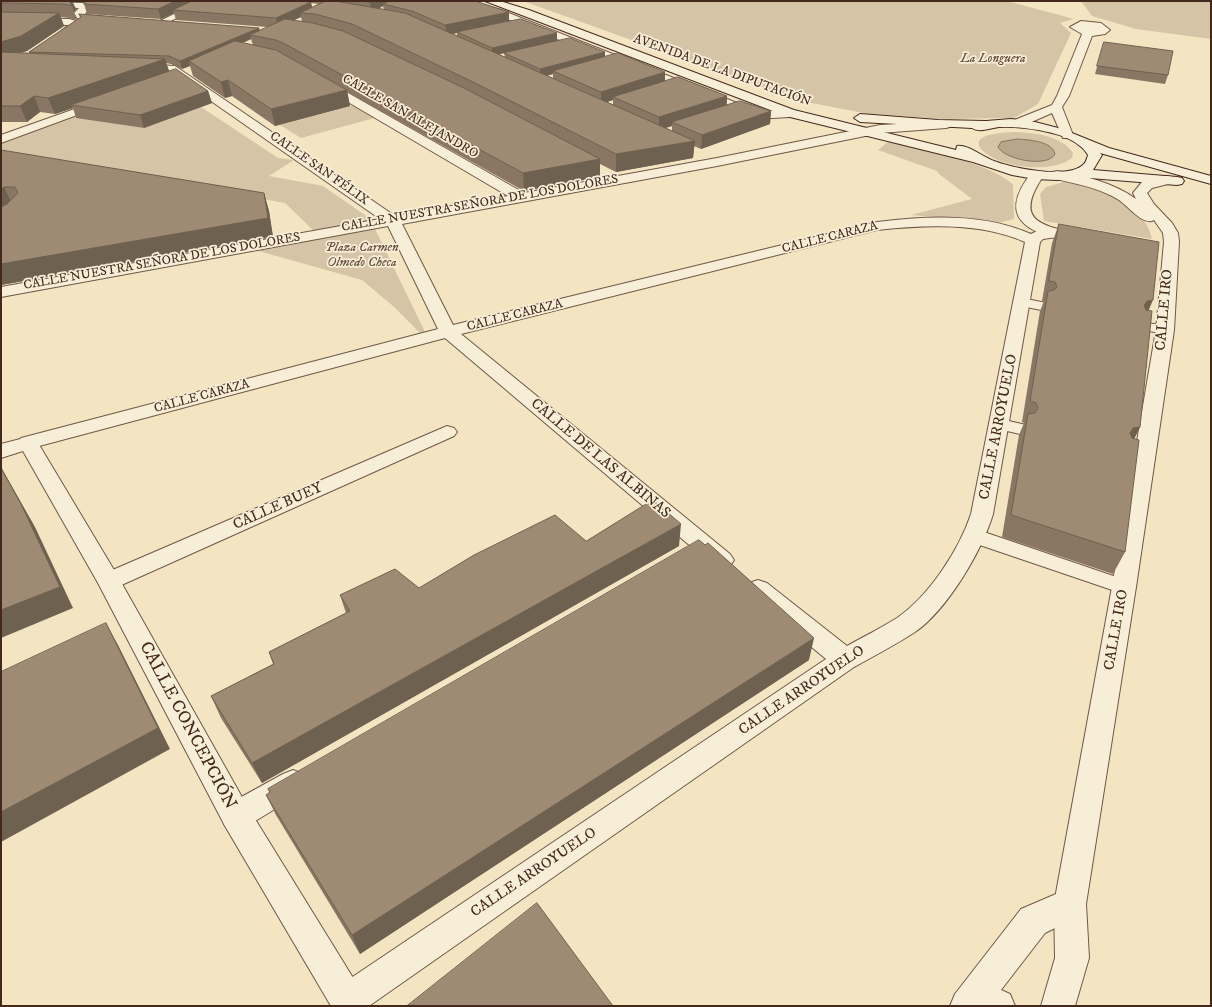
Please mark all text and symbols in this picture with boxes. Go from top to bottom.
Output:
street label: AVENIDA DE LA DIPUTACIÓN [631,32,813,110]
park label: La Longuera [960,51,1026,67]
street label: CALLE SAN ALEJANDRO [339,72,481,162]
street label: CALLE SAN FÉLIX [266,129,372,209]
street label: CALLE NUESTRA SEÑORA DE LOS DOLORES [340,172,620,236]
street label: CALLE CARAZA [781,219,879,257]
street label: CALLE NUESTRA SEÑORA DE LOS DOLORES [22,230,302,294]
park label: Plaza Carmen Olmedo Checa [325,240,399,271]
street label: CALLE IRO [1152,269,1178,351]
street label: CALLE CARAZA [466,297,564,335]
street label: CALLE ARROYUELO [976,353,1022,501]
street label: CALLE CARAZA [153,377,251,417]
street label: CALLE DE LAS ALBINAS [526,395,674,523]
street label: CALLE BUEY [230,479,326,535]
street label: CALLE IRO [1101,588,1133,672]
street label: CALLE CONCEPCIÓN [134,638,240,814]
street label: CALLE ARROYUELO [736,642,868,740]
street label: CALLE ARROYUELO [468,824,600,922]

